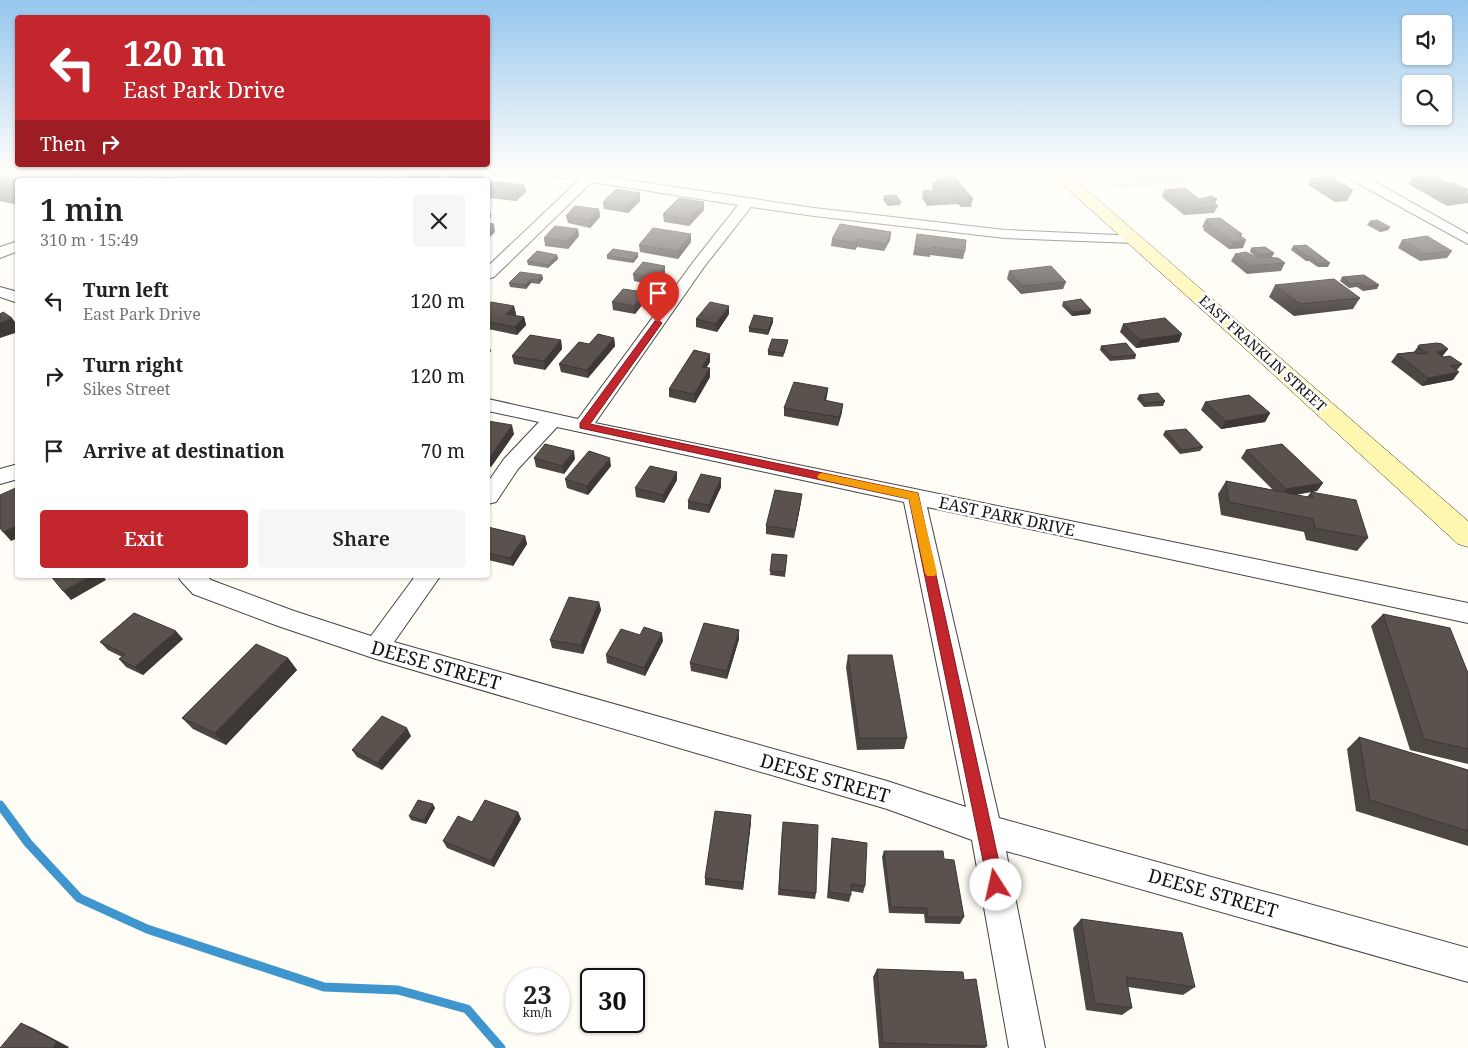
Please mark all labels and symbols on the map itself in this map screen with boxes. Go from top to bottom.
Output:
pin [637,272,679,323]
street label: EAST FRANKLIN STREET [1195,291,1331,416]
street label: EAST PARK DRIVE [937,491,1077,541]
street label: DEESE STREET [368,634,504,696]
street label: DEESE STREET [757,747,893,809]
position arrow [969,858,1021,910]
street label: DEESE STREET [1145,862,1281,924]
speed limit sign: 30 [580,968,645,1033]

